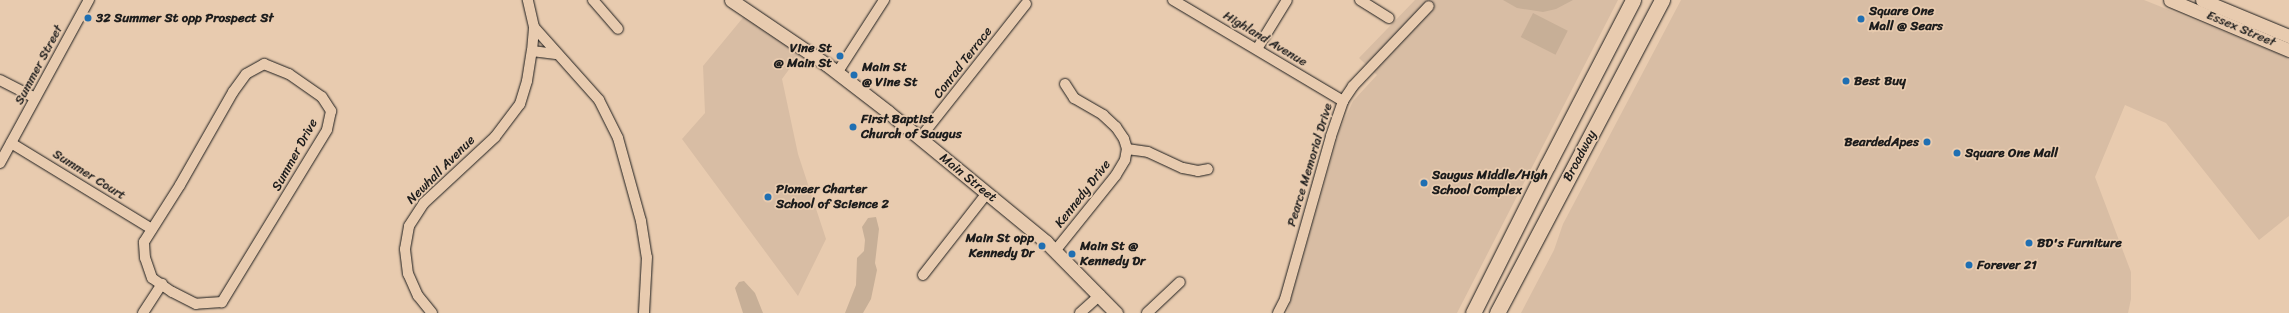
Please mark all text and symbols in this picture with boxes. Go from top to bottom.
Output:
place label: Square One Mall @ Sears [1869,4,1943,35]
street label: Essex Street [2204,7,2278,51]
street label: Highland Avenue [1220,8,1310,70]
place label: 32 Summer St opp Prospect St [96,10,274,26]
marker: 32 Summer St opp Prospect St [83,13,93,23]
marker: Square One Mall @ Sears [1856,14,1866,24]
street label: Summer Street [11,22,67,108]
street label: Conrad Terrace [930,24,996,102]
place label: Vine St @ Main St [774,41,832,72]
marker: Vine St @ Main St [835,51,845,61]
place label: Main St @ Vine St [862,60,918,91]
marker: Main St @ Vine St [849,70,859,80]
place label: Best Buy [1854,73,1906,89]
marker: Best Buy [1841,76,1851,86]
street label: Pearce Memorial Drive [1284,101,1336,229]
place label: First Baptist Church of Saugus [861,112,962,143]
street label: Summer Drive [269,116,321,194]
marker: First Baptist Church of Saugus [848,122,858,132]
street label: Broadway [1560,128,1600,184]
street label: Newhall Avenue [404,133,478,207]
place label: BeardedApes [1844,134,1919,150]
marker: BeardedApes [1922,137,1932,147]
place label: Square One Mall [1965,145,2058,161]
street label: Summer Court [50,146,128,204]
marker: Square One Mall [1952,148,1962,158]
street label: Main Street [936,150,1000,206]
street label: Kennedy Drive [1052,157,1114,231]
place label: Saugus Middle/High School Complex [1432,168,1547,199]
marker: Saugus Middle/High School Complex [1419,178,1429,188]
place label: Pioneer Charter School of Science 2 [776,182,889,213]
marker: Pioneer Charter School of Science 2 [763,192,773,202]
place label: Main St opp Kennedy Dr [965,231,1034,262]
place label: BD's Furniture [2037,235,2121,251]
marker: BD's Furniture [2024,238,2034,248]
place label: Main St @ Kennedy Dr [1080,239,1145,270]
marker: Main St opp Kennedy Dr [1037,241,1047,251]
marker: Main St @ Kennedy Dr [1067,249,1077,259]
place label: Forever 21 [1977,257,2037,273]
marker: Forever 21 [1964,260,1974,270]

